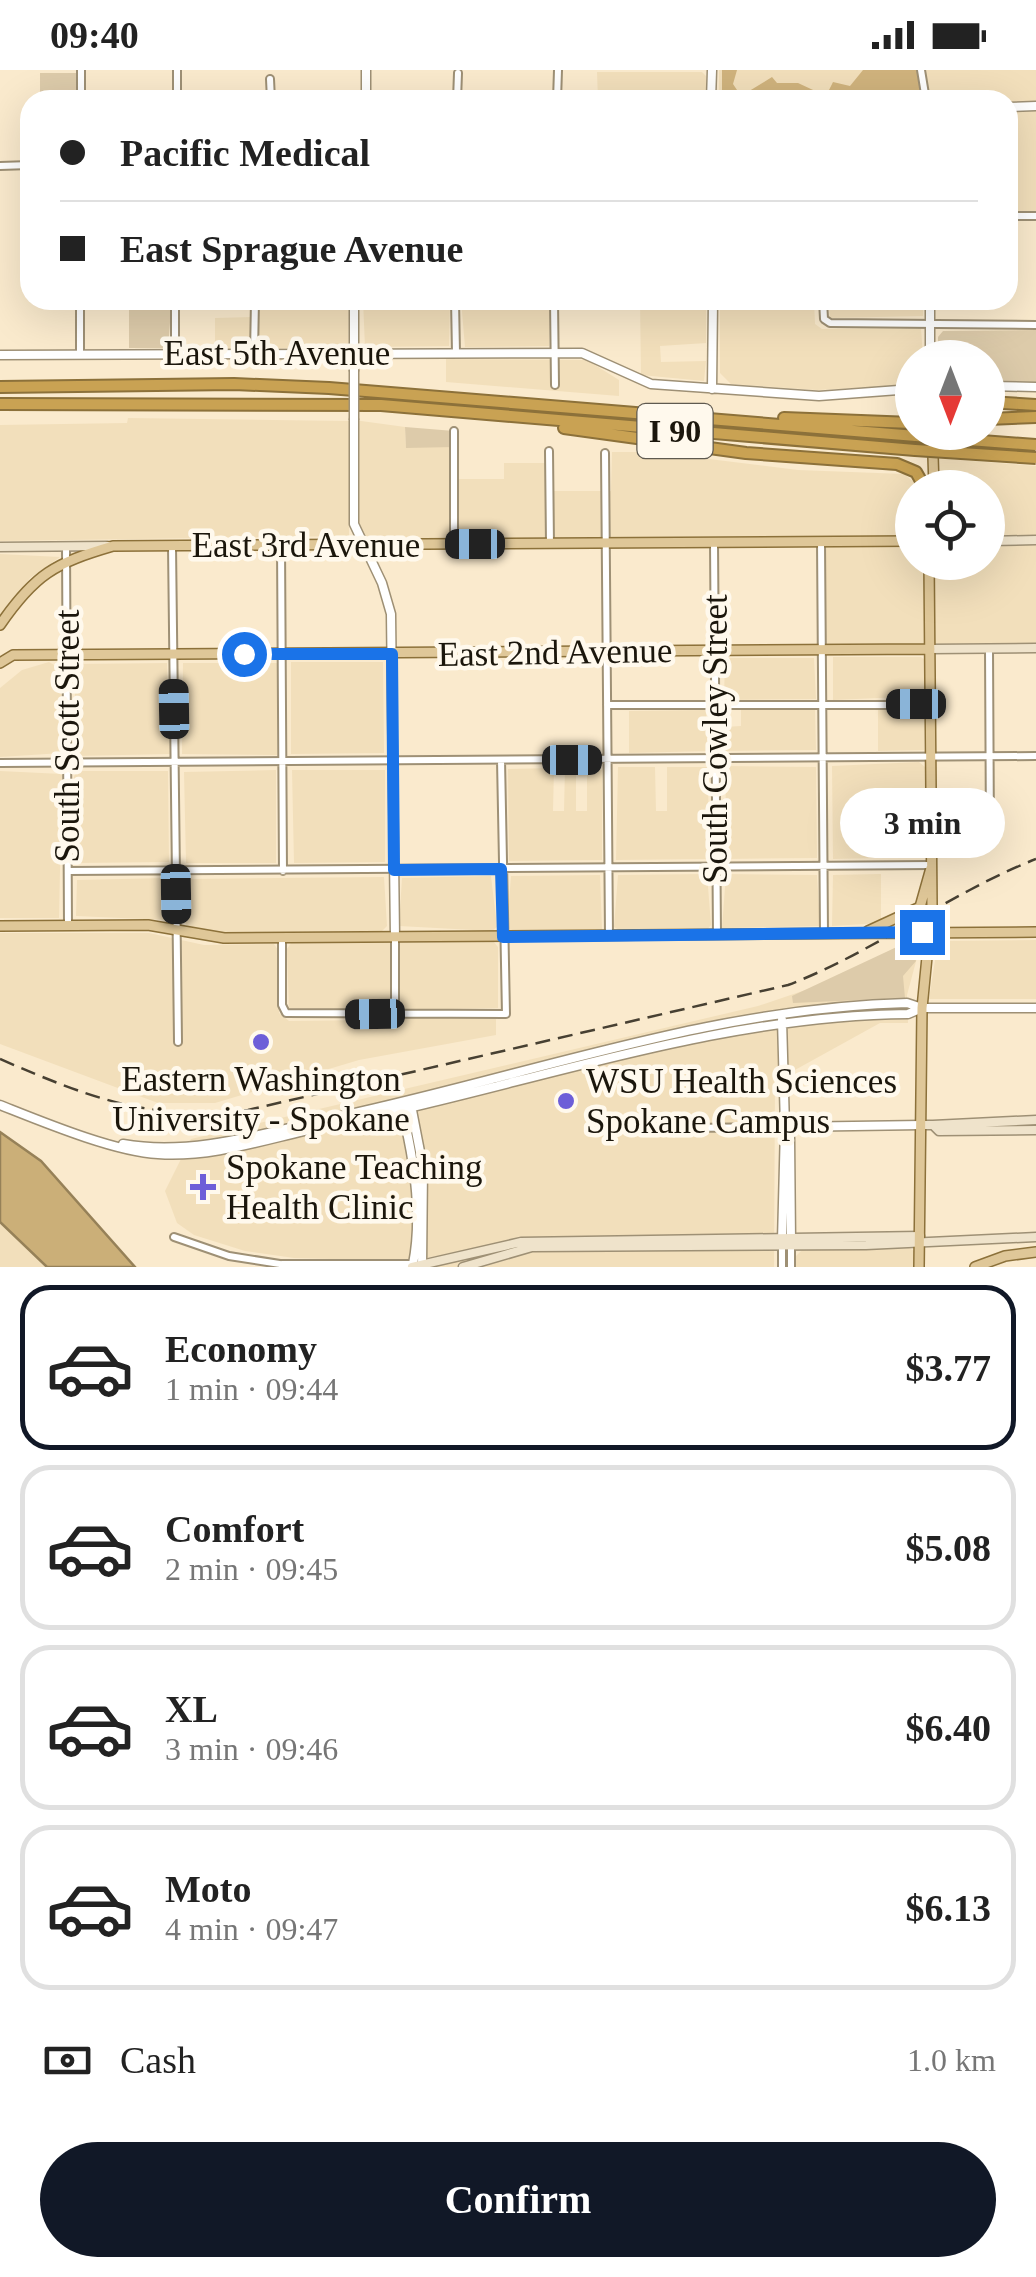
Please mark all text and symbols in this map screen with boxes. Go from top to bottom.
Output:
text: 09:40 [50,14,139,56]
text: Pacific Medical [120,132,370,174]
text: East Sprague Avenue [120,228,463,270]
street label: East 5th Avenue [164,334,390,373]
north arrow [895,340,1005,450]
map controls [895,340,1005,580]
road number: I 90 [638,404,712,458]
button: locate [895,470,1005,580]
street label: East 3rd Avenue [192,526,420,565]
car [445,529,505,559]
street label: South Cowley Street [696,594,735,884]
street label: South Scott Street [48,609,87,862]
street label: East 2nd Avenue [437,631,673,674]
route start [222,632,267,677]
car [158,679,190,739]
car [886,689,946,719]
car [542,745,602,775]
callout: 3 min [840,787,1004,857]
text: 3 min [884,805,961,841]
car [160,864,192,924]
route end [900,910,945,955]
car [345,998,405,1030]
marker: Eastern Washington University - Spokane [250,1031,272,1053]
place label: Eastern Washington University - Spokane [112,1060,410,1139]
place label: WSU Health Sciences Spokane Campus [586,1062,897,1141]
marker: WSU Health Sciences Spokane Campus [555,1090,577,1112]
place label: Spokane Teaching Health Clinic [226,1148,482,1227]
marker: Spokane Teaching Health Clinic [190,1174,216,1200]
icon: car [45,1323,135,1413]
text: Economy [165,1328,317,1370]
text: $3.77 [906,1347,991,1389]
text: 1 min · 09:44 [165,1371,338,1407]
icon: car [45,1503,135,1593]
text: Comfort [165,1508,304,1550]
text: $5.08 [906,1527,991,1569]
text: 2 min · 09:45 [165,1551,338,1587]
icon: car [45,1683,135,1773]
text: XL [165,1688,218,1730]
text: $6.40 [906,1707,991,1749]
text: 3 min · 09:46 [165,1731,338,1767]
icon: car [45,1863,135,1953]
text: Moto [165,1868,252,1910]
text: $6.13 [906,1887,991,1929]
text: 4 min · 09:47 [165,1911,338,1947]
icon: cash [40,2033,95,2088]
text: Cash [120,2039,196,2081]
text: 1.0 km [907,2042,996,2078]
button: Confirm [40,2142,996,2257]

